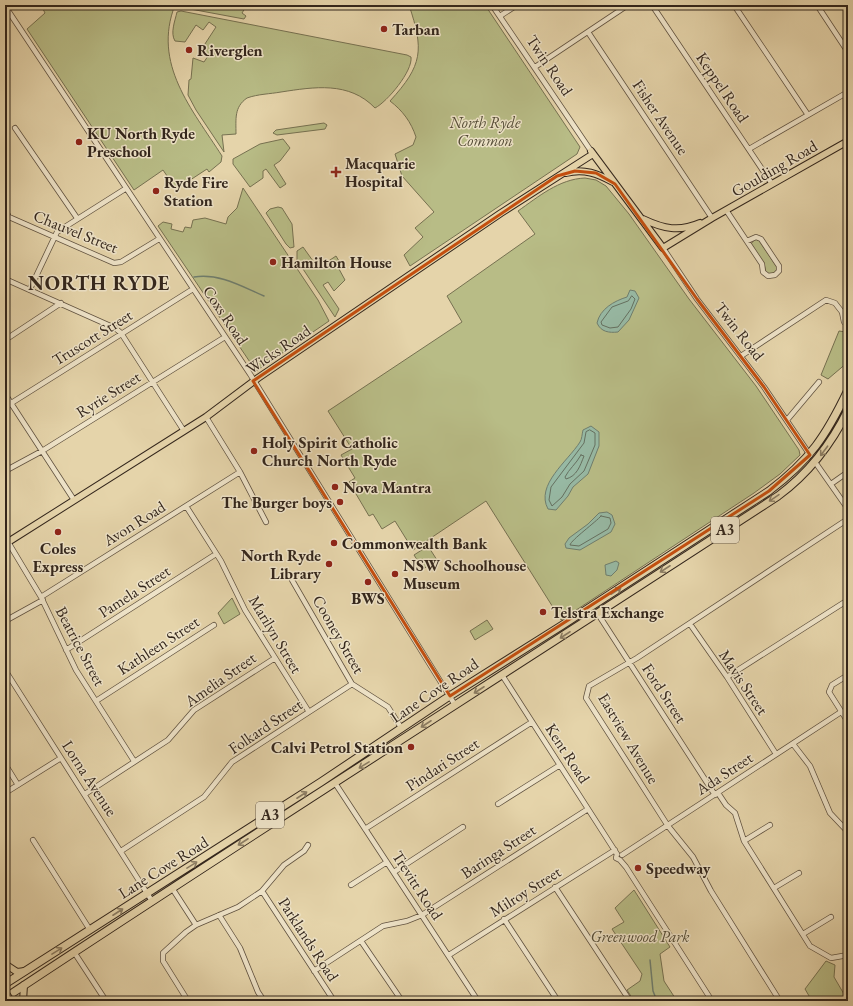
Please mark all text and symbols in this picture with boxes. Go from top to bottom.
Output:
place label: Tarban [392,19,440,40]
marker: Tarban [379,24,389,34]
street label: Twin Road [522,31,578,101]
place label: Riverglen [197,40,263,61]
marker: Riverglen [184,45,194,55]
street label: Keppel Road [691,48,754,127]
street label: Fisher Avenue [628,76,693,159]
park label: North Ryde Common [448,112,521,151]
place label: KU North Ryde Preschool [87,123,195,162]
street label: Goulding Road [727,135,822,202]
marker: KU North Ryde Preschool [74,137,84,147]
place label: Macquarie Hospital [345,153,416,192]
marker: Macquarie Hospital [330,166,342,178]
place label: Ryde Fire Station [164,172,229,211]
marker: Ryde Fire Station [151,186,161,196]
street label: Chauvel Street [30,205,121,258]
place label: Hamilton House [281,252,392,273]
marker: Hamilton House [268,257,278,267]
district label: NORTH RYDE [28,270,170,296]
street label: Coxs Road [198,281,254,350]
street label: Twin Road [710,298,770,366]
street label: Truscott Street [48,305,136,370]
street label: Wicks Road [242,319,316,379]
street label: Ryrie Street [72,366,144,422]
place label: Holy Spirit Catholic Church North Ryde [262,432,398,471]
marker: Holy Spirit Catholic Church North Ryde [249,446,259,456]
one-way arrow [819,446,828,457]
place label: Nova Mantra [343,477,432,498]
marker: Nova Mantra [330,482,340,492]
place label: The Burger boys [221,492,332,513]
one-way arrow [769,494,780,502]
street label: Avon Road [98,496,170,551]
marker: The Burger boys [335,497,345,507]
road number: A3 [711,517,739,543]
marker: Coles Express [53,527,63,537]
place label: Commonwealth Bank [342,533,487,554]
place label: Coles Express [33,538,84,577]
marker: Commonwealth Bank [329,538,339,548]
place label: North Ryde Library [241,545,321,584]
place label: NSW Schoolhouse Museum [403,555,526,594]
marker: North Ryde Library [324,559,334,569]
street label: Pamela Street [94,560,174,622]
one-way arrow [660,565,671,574]
marker: NSW Schoolhouse Museum [390,569,400,579]
marker: BWS [363,577,373,587]
one-way arrow [610,586,622,594]
place label: BWS [351,588,385,609]
street label: Marilyn Street [244,591,307,677]
street label: Cooney Street [308,591,369,677]
place label: Telstra Exchange [551,602,664,623]
street label: Beatrice Street [51,603,110,690]
marker: Telstra Exchange [538,607,548,617]
street label: Kathleen Street [113,611,203,680]
one-way arrow [560,631,571,639]
street label: Mavis Street [714,645,773,719]
street label: Amelia Street [180,647,260,712]
street label: Lane Cove Road [386,653,483,728]
street label: Ford Street [637,659,692,727]
one-way arrow [474,686,485,694]
street label: Eastview Avenue [593,689,664,788]
street label: Folkard Street [224,694,306,759]
street label: Kent Road [540,719,595,788]
one-way arrow [421,720,432,728]
street label: Pindari Street [402,733,483,796]
street label: Lorna Avenue [57,736,122,820]
place label: Calvi Petrol Station [271,737,403,758]
marker: Calvi Petrol Station [406,742,416,752]
street label: Ada Street [691,747,757,800]
one-way arrow [358,761,370,769]
one-way arrow [296,791,307,799]
road number: A3 [256,802,284,828]
street label: Baringa Street [457,819,540,883]
street label: Lane Cove Road [114,831,213,903]
one-way arrow [238,838,249,846]
street label: Trevitt Road [387,847,448,925]
place label: Speedway [646,858,711,879]
one-way arrow [186,861,197,869]
street label: Milroy Street [486,861,565,922]
marker: Speedway [633,863,643,873]
street label: Parklands Road [274,893,344,986]
one-way arrow [112,907,124,915]
park label: Greenwood Park [590,926,690,947]
one-way arrow [51,946,63,954]

